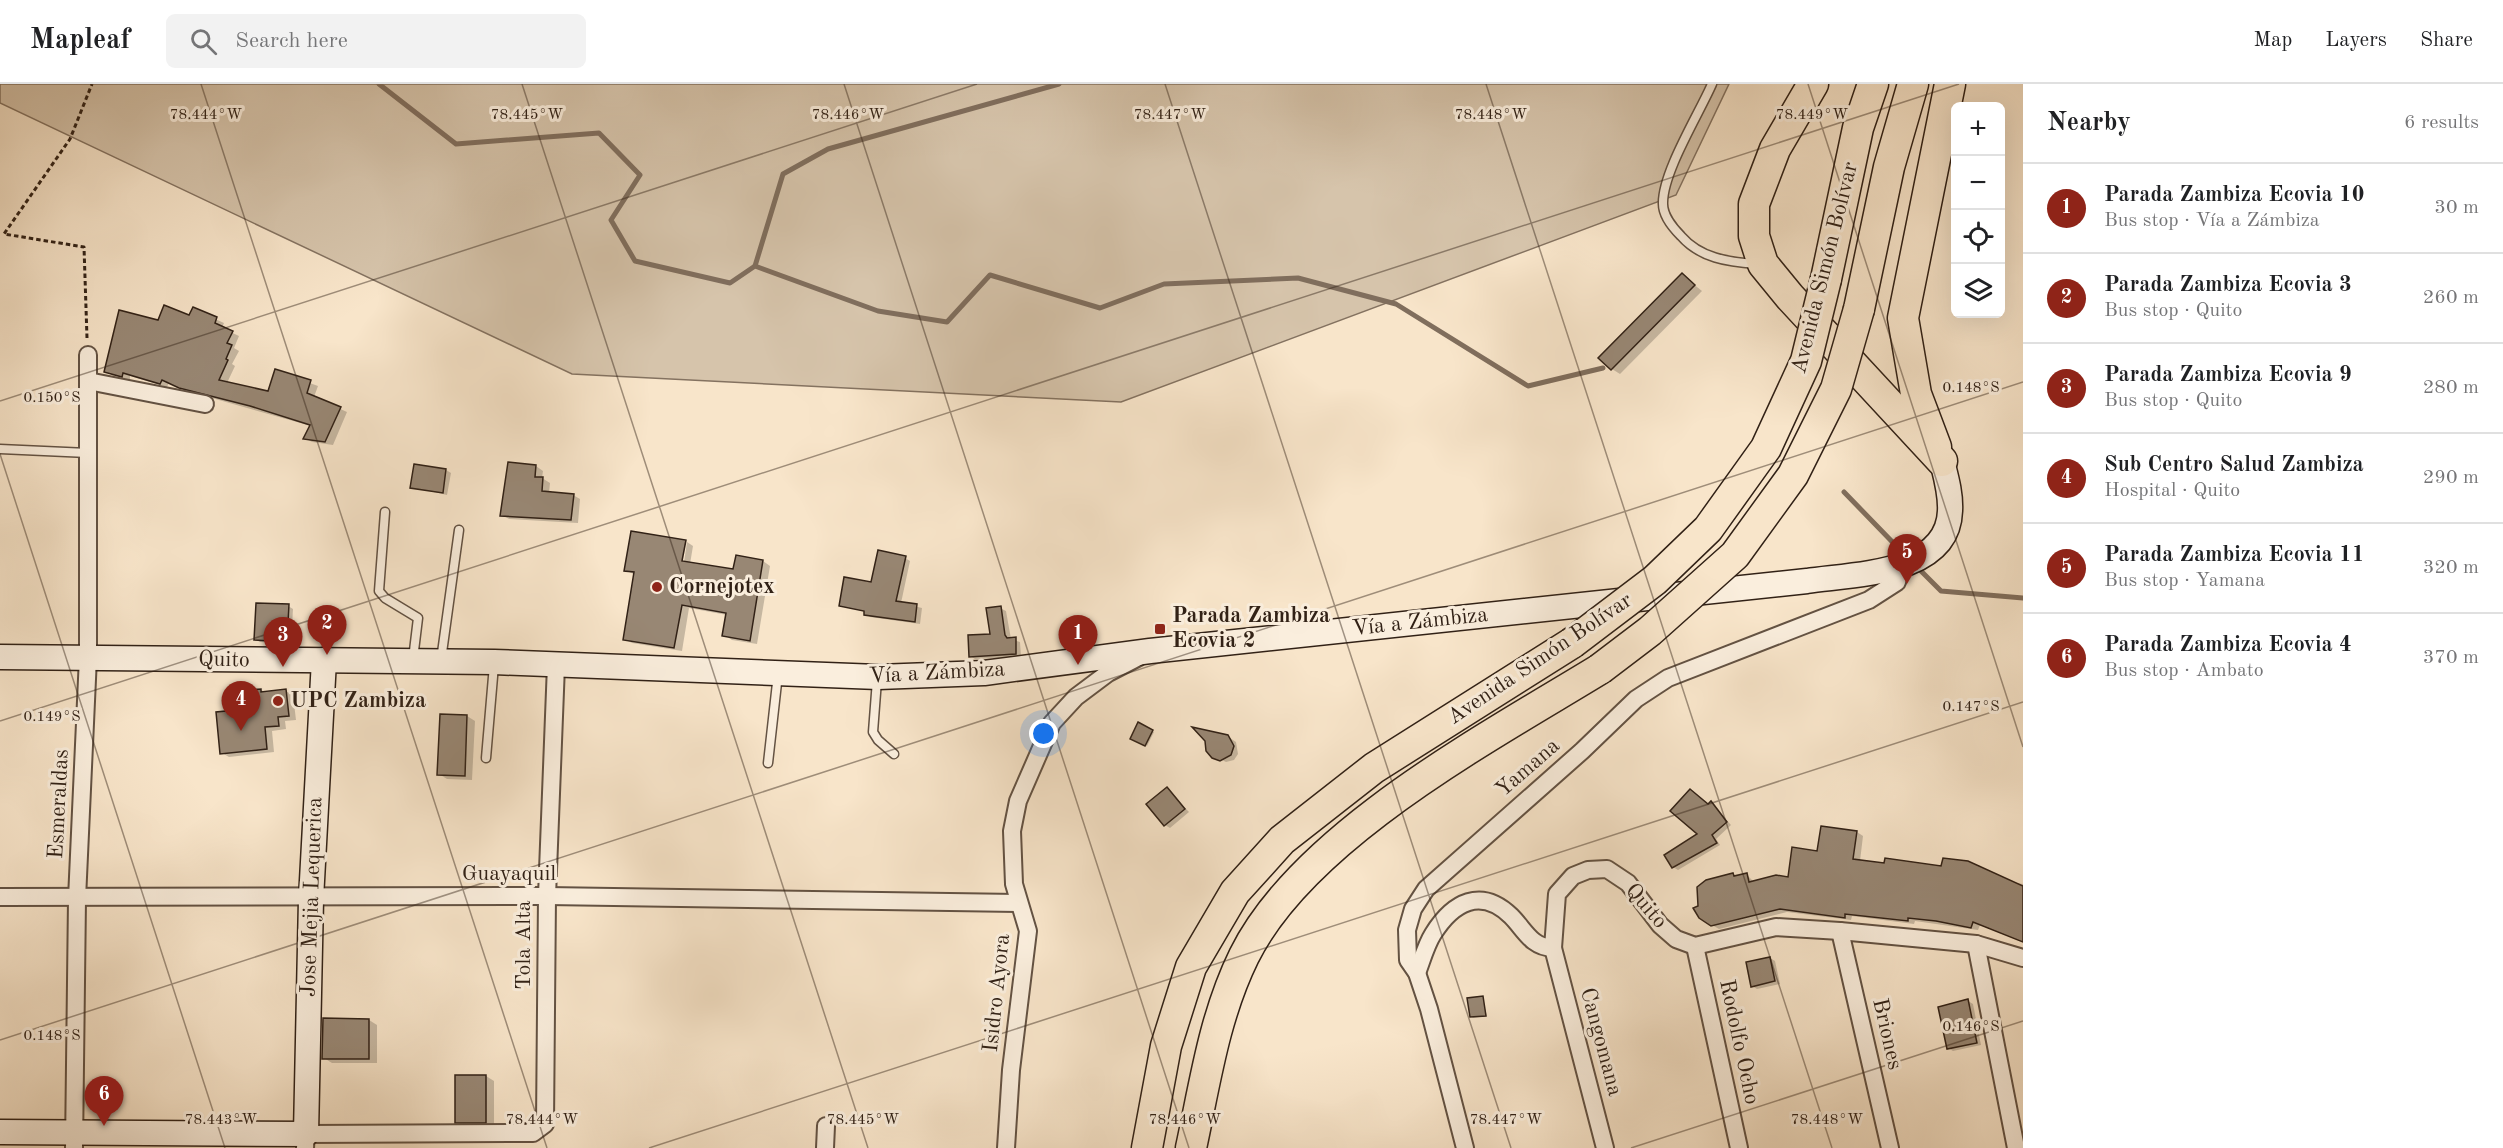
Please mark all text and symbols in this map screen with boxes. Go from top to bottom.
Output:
search box [166,14,586,68]
icon: search [187,25,220,58]
text: Mapleaf [30,27,130,55]
text: Search here [235,30,348,52]
text: Map [2253,30,2292,51]
text: Layers [2325,30,2387,51]
text: Share [2420,30,2473,51]
map controls [1951,102,2005,318]
button: + [1951,102,2005,156]
text: 78.444°W [170,108,242,123]
text: 78.445°W [491,108,563,123]
text: 78.446°W [812,108,884,123]
text: 78.447°W [1134,108,1206,123]
text: 78.448°W [1455,108,1527,123]
text: 78.449°W [1776,108,1848,123]
text: Nearby [2047,110,2131,136]
text: 6 results [2404,113,2479,133]
button: − [1951,156,2005,210]
street label: Avenida Simón Bolívar [1788,160,1862,376]
text: Parada Zambiza Ecovia 10 [2104,184,2364,206]
text: 1 [2061,198,2072,218]
text: 30 m [2434,198,2479,218]
button: locate [1951,210,2005,264]
text: Bus stop · Vía a Zámbiza [2104,211,2320,231]
button: layers [1951,264,2005,318]
text: Parada Zambiza Ecovia 3 [2104,274,2352,296]
text: 2 [2061,288,2072,308]
text: 260 m [2423,288,2479,308]
text: Bus stop · Quito [2104,301,2243,321]
text: Parada Zambiza Ecovia 9 [2104,364,2352,386]
text: 3 [2061,378,2072,398]
text: 280 m [2423,378,2479,398]
text: 0.148°S [1942,381,2000,396]
text: 0.150°S [23,391,81,406]
text: Bus stop · Quito [2104,391,2243,411]
text: Sub Centro Salud Zambiza [2104,454,2364,476]
text: 4 [2061,468,2072,488]
text: 290 m [2423,468,2479,488]
text: Hospital · Quito [2104,481,2240,501]
pin: 5 [1888,534,1926,584]
text: Parada Zambiza Ecovia 11 [2104,544,2364,566]
text: 5 [2061,558,2072,578]
text: 320 m [2423,558,2479,578]
text: Bus stop · Yamana [2104,571,2265,591]
place label: Cornejotex [669,576,775,598]
marker: Cornejotex [650,580,664,594]
street label: Avenida Simón Bolívar [1444,589,1636,729]
street label: Vía a Zámbiza [1351,604,1489,640]
place label: Parada Zambiza Ecovia 2 [1172,605,1330,652]
pin: 2 [308,606,346,655]
pin: 1 [1058,616,1098,665]
pin: 3 [264,618,302,667]
marker: Parada Zambiza Ecovia 2 [1153,622,1167,636]
text: Parada Zambiza Ecovia 4 [2104,634,2352,656]
text: 6 [2061,648,2072,668]
text: 370 m [2423,648,2479,668]
street label: Quito [198,649,250,671]
street label: Vía a Zámbiza [868,658,1006,688]
text: Bus stop · Ambato [2104,661,2264,681]
pin: 4 [222,682,260,731]
place label: UPC Zambiza [290,690,426,712]
marker: UPC Zambiza [271,694,285,708]
text: 0.147°S [1942,700,2000,715]
text: 0.149°S [23,710,81,725]
your location [1029,719,1058,748]
street label: Yamana [1492,734,1564,801]
street label: Esmeraldas [45,748,73,860]
street label: Jose Mejia Lequerica [298,796,326,998]
street label: Guayaquil [462,863,556,885]
street label: Quito [1621,879,1671,933]
street label: Tola Alta [513,900,535,990]
street label: Isidro Ayora [980,933,1014,1053]
street label: Rodolfo Ocho [1715,977,1763,1107]
street label: Cangomana [1576,985,1626,1099]
street label: Briones [1868,996,1906,1072]
text: 0.146°S [1942,1020,2000,1035]
text: 0.148°S [23,1029,81,1044]
pin: 6 [84,1076,124,1126]
text: 78.443°W [185,1113,257,1128]
text: 78.444°W [506,1113,578,1128]
text: 78.445°W [827,1113,899,1128]
text: 78.446°W [1149,1113,1221,1128]
text: 78.447°W [1470,1113,1542,1128]
text: 78.448°W [1791,1113,1863,1128]

